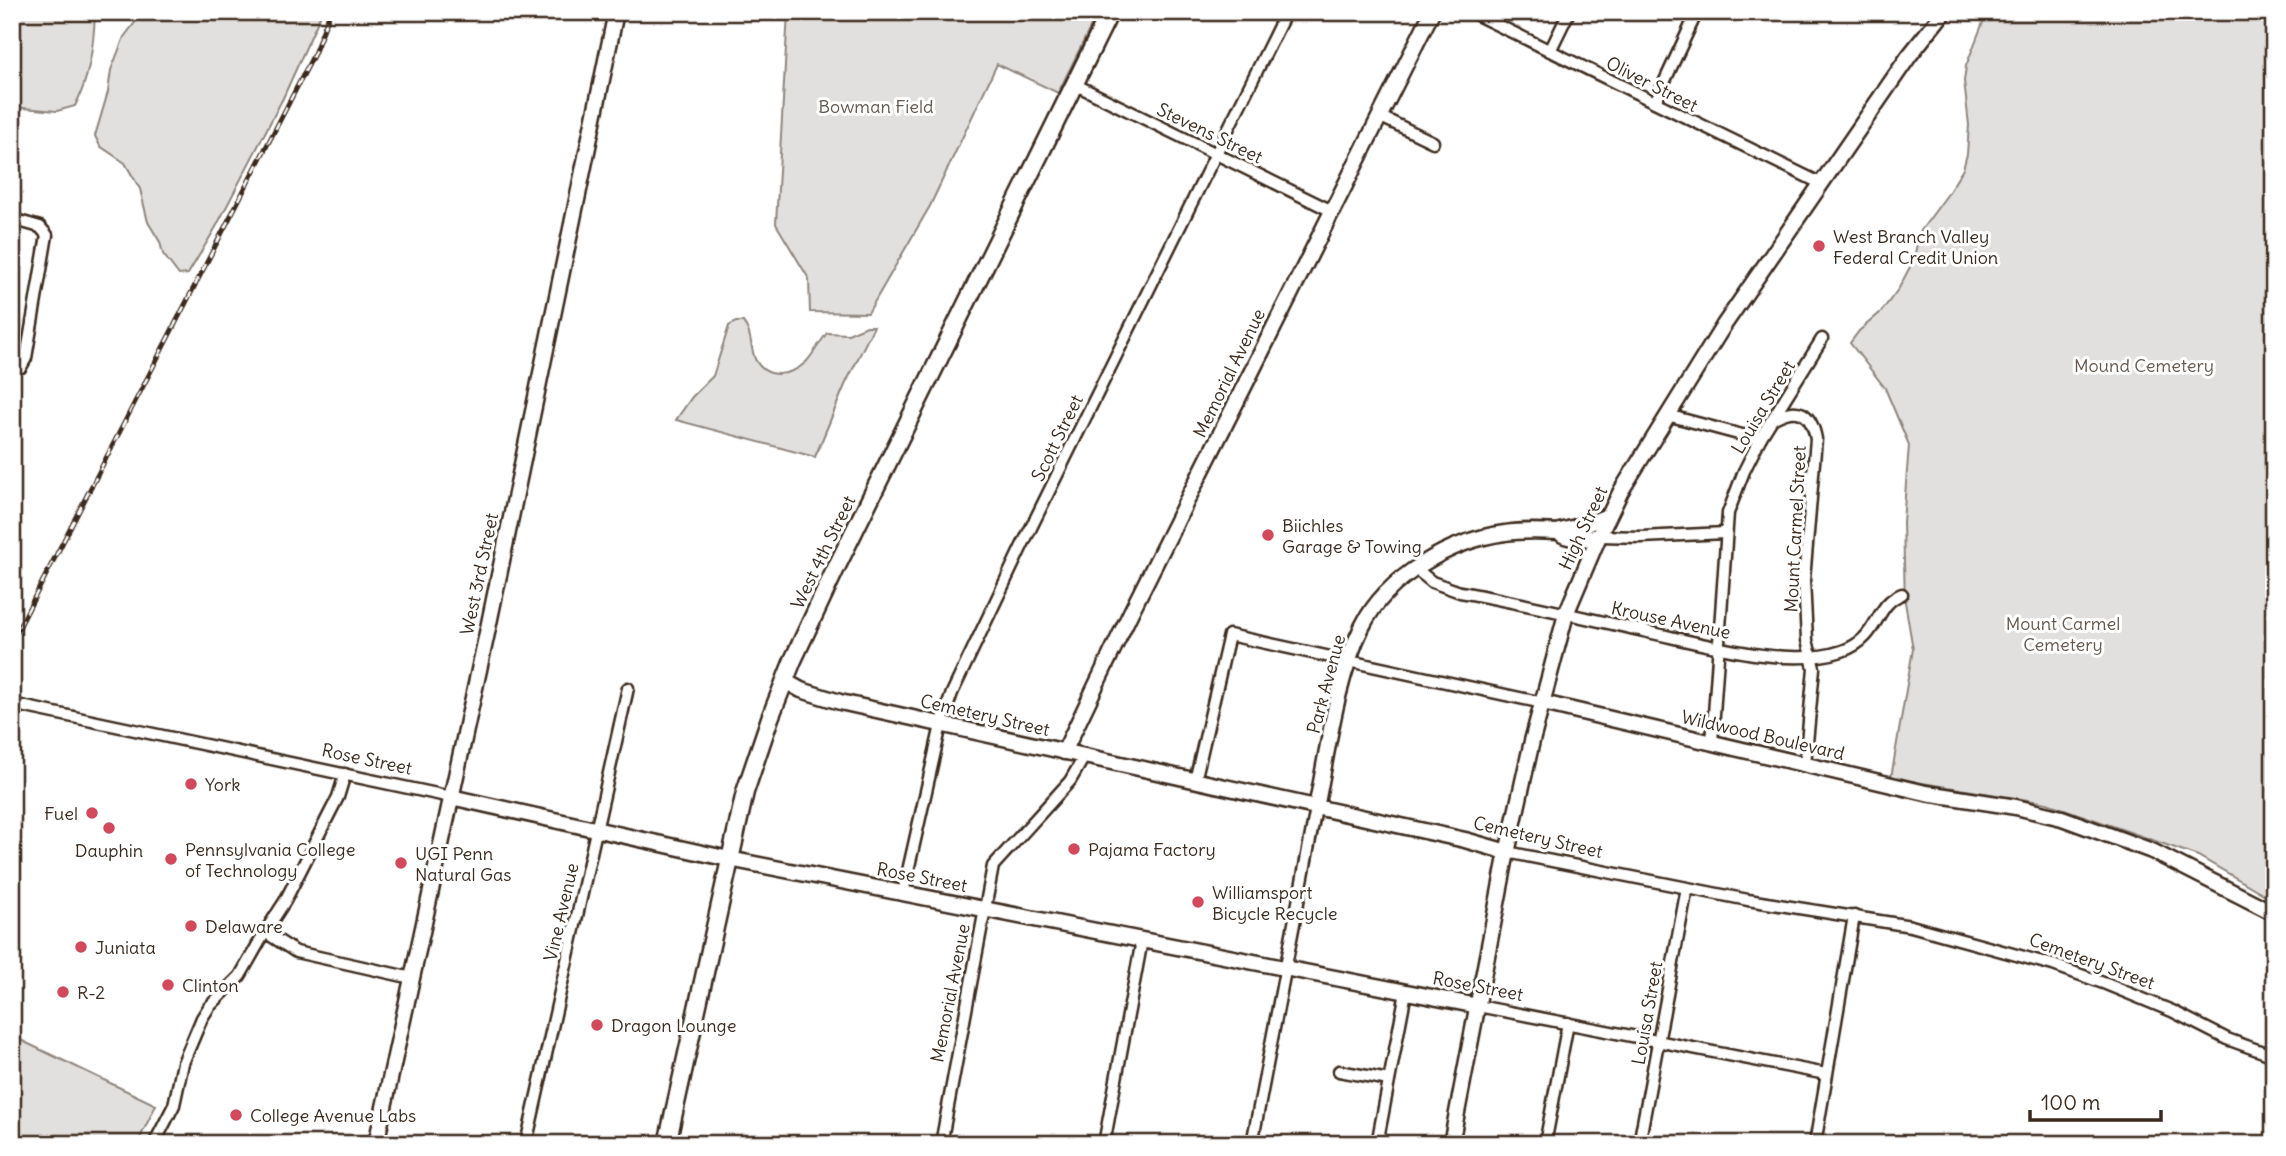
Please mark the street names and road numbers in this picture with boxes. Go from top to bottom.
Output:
street label: Oliver Street [1602,51,1702,117]
street label: Stevens Street [1153,98,1267,168]
street label: Memorial Avenue [1188,305,1270,441]
street label: Louisa Street [1726,356,1800,458]
street label: Scott Street [1026,391,1088,485]
street label: Mount Carmel Street [1779,445,1811,613]
street label: High Street [1554,482,1612,574]
street label: West 4th Street [786,492,860,612]
street label: West 3rd Street [455,511,503,637]
street label: Krouse Avenue [1609,596,1733,644]
street label: Park Avenue [1302,632,1350,736]
street label: Cemetery Street [918,689,1052,741]
street label: Wildwood Boulevard [1679,705,1847,765]
street label: Rose Street [320,738,414,780]
street label: Cemetery Street [1471,811,1605,863]
street label: Rose Street [875,857,969,897]
street label: Vine Avenue [539,861,583,963]
street label: Memorial Avenue [925,922,975,1064]
street label: Cemetery Street [2026,928,2158,994]
street label: Louisa Street [1627,959,1667,1067]
street label: Rose Street [1431,966,1525,1006]

